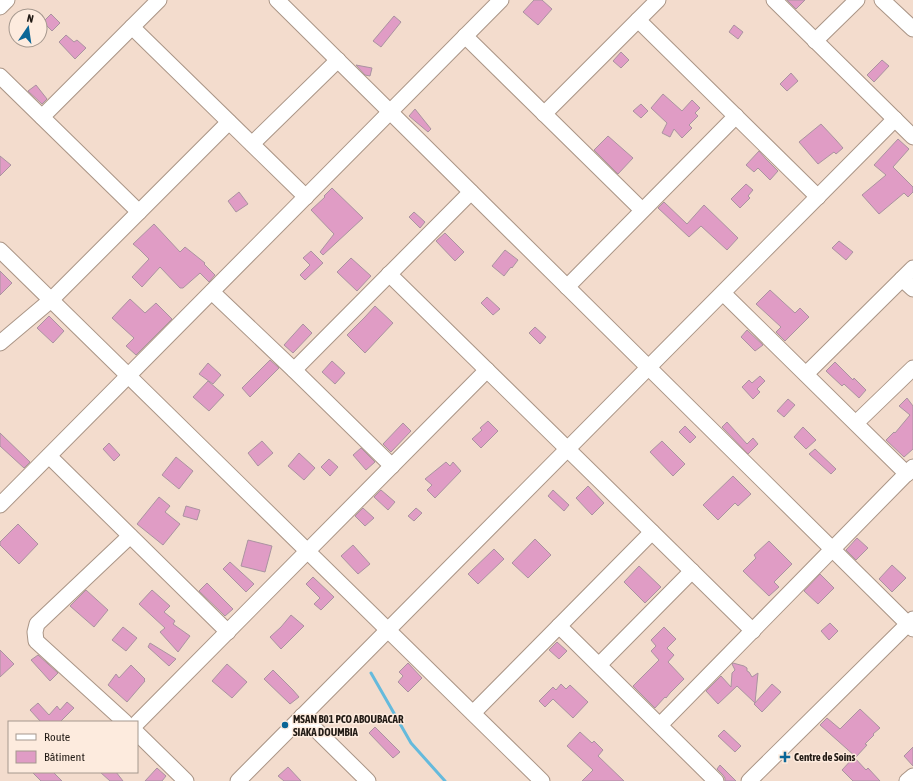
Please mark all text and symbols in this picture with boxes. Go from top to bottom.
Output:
north arrow [8,8,48,48]
text: N [26,12,35,25]
place label: MSAN B01 PCO ABOUBACAR SIAKA DOUMBIA [293,713,404,738]
marker: MSAN B01 PCO ABOUBACAR SIAKA DOUMBIA [280,720,290,730]
legend [8,721,138,773]
text: Route [44,730,70,744]
text: Bâtiment [44,750,85,764]
marker: Centre de Soins [779,751,791,763]
place label: Centre de Soins [794,751,856,763]

